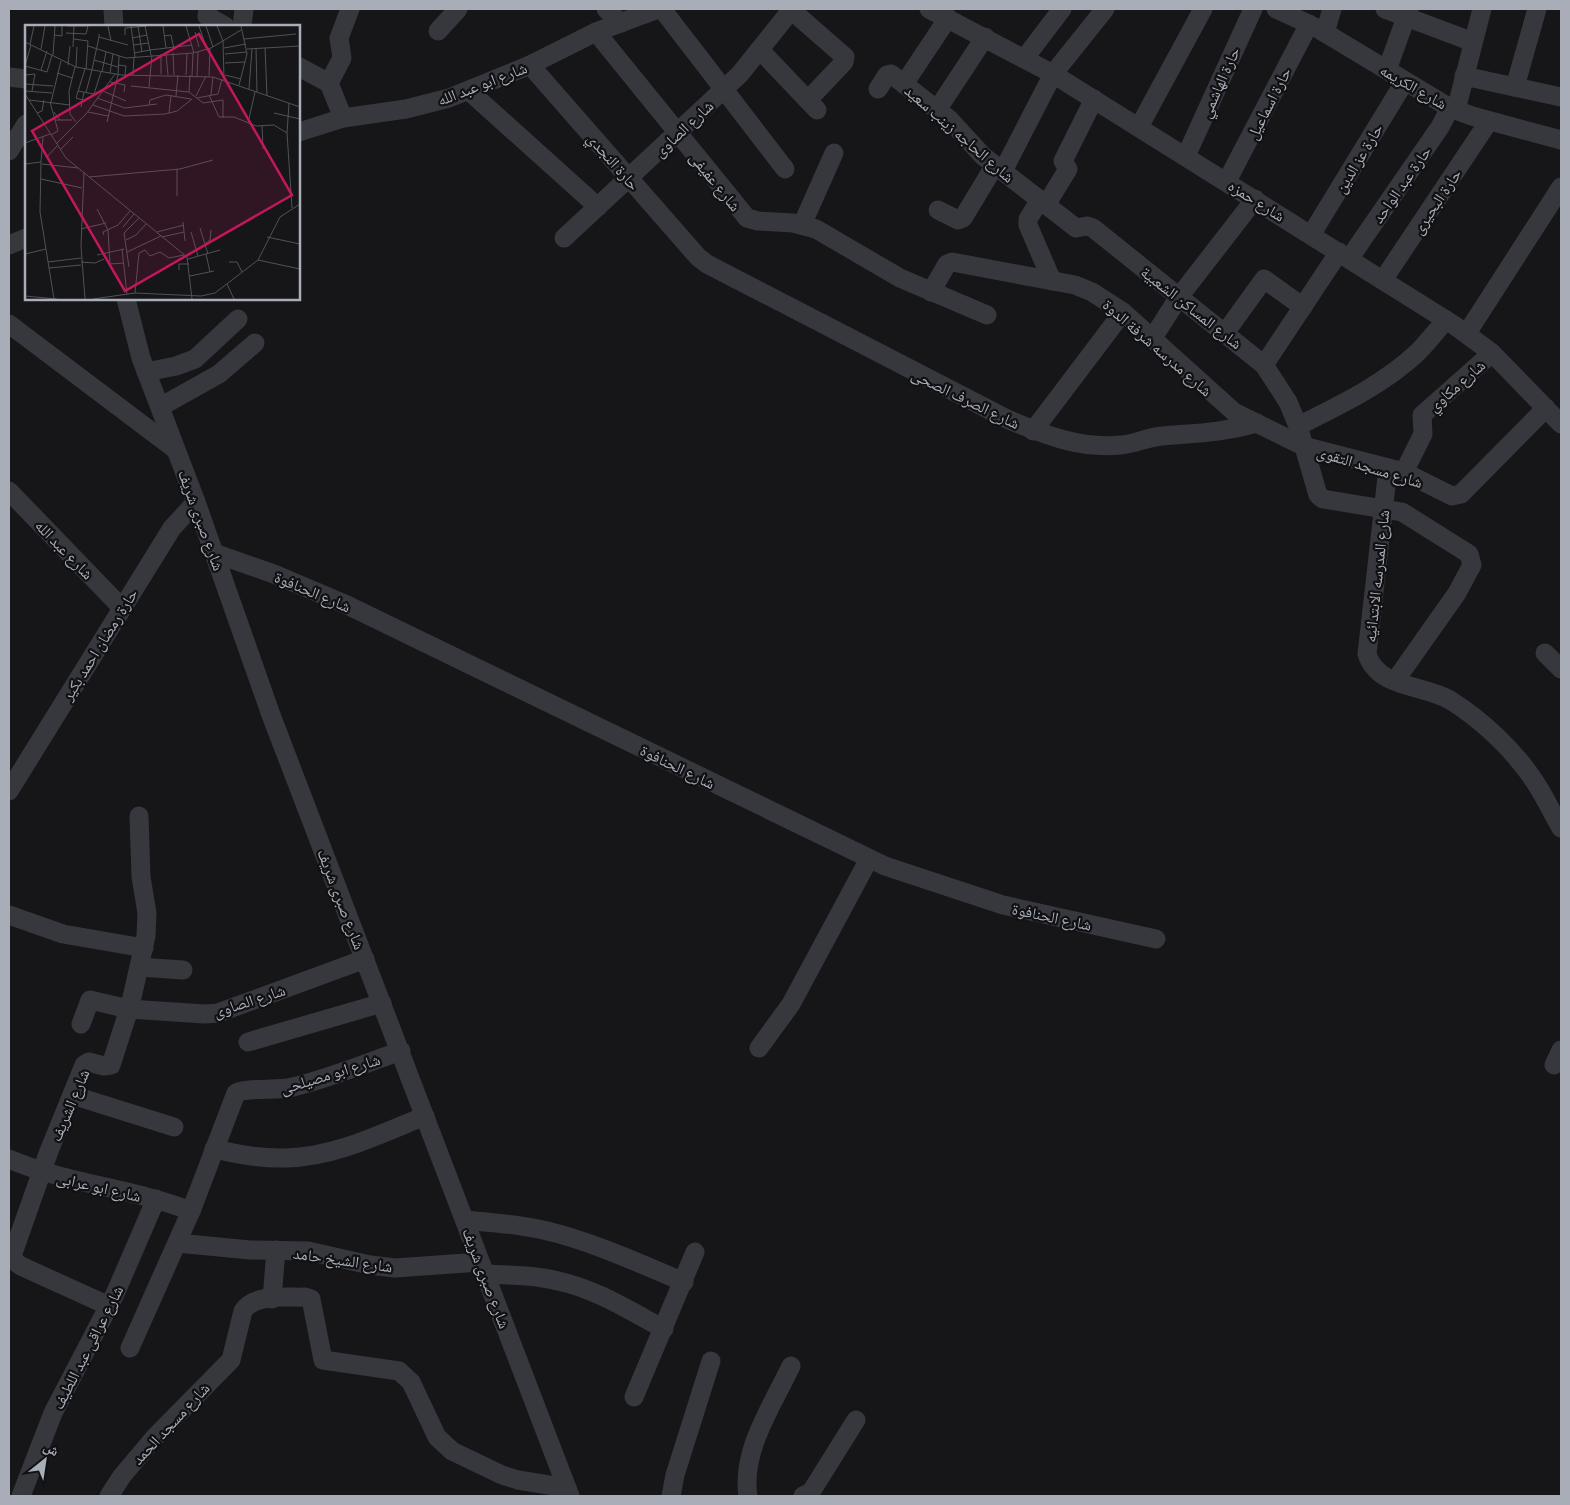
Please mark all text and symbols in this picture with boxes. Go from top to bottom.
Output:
inset map [25,25,300,300]
street label: حارة الهاشمي [1195,44,1247,122]
street label: شارع ابو عبد الله [435,57,530,111]
street label: شارع الكريمه [1376,59,1451,114]
street label: حارة اسماعيل [1242,64,1296,143]
street label: شارع الحاجه زينب سعيد [900,80,1019,187]
street label: شارع الصاوى [649,96,718,162]
street label: حارة عز الدين [1330,120,1388,197]
street label: حارة النجدي [581,128,644,196]
street label: حارة عبد الواحد [1367,142,1435,227]
street label: شارع عفيفى [685,147,746,216]
street label: حارة البحيرى [1407,165,1466,238]
street label: شارع حمزه [1224,175,1289,227]
street label: شارع المساكن الشعبية [1136,262,1246,354]
street label: شارع مدرسه شرفة الدوة [1098,294,1217,401]
street label: شارع مكاوي [1423,355,1491,418]
street label: شارع الصرف الصحى [908,364,1023,434]
street label: شارع مسجد التقوى [1314,441,1425,493]
street label: شارع صبرى شريف [173,467,229,574]
street label: شارع المدرسه الابتدائيه [1360,509,1394,643]
street label: شارع عبد الله [30,515,98,584]
street label: شارع الحنافوة [271,566,354,617]
street label: حارة رمضان احمد بكير [56,585,143,705]
street label: شارع الحنافوة [637,740,719,794]
street label: شارع صبرى شريف [312,846,370,953]
street label: شارع الحنافوة [1010,898,1094,936]
street label: شارع الصاوى [211,979,288,1022]
street label: شارع ابو مصيلحى [278,1049,383,1099]
street label: شارع الشريف [45,1066,95,1145]
street label: شارع ابو عرابى [54,1167,143,1207]
street label: شارع صبرى شريف [457,1225,515,1332]
street label: شارع الشيخ حامد [292,1243,394,1277]
street label: شارع عراقى عبد اللطيف [48,1282,128,1413]
street label: شارع مسجد الحمد [127,1378,214,1469]
north arrow [20,1435,70,1485]
text: ش [41,1437,63,1460]

